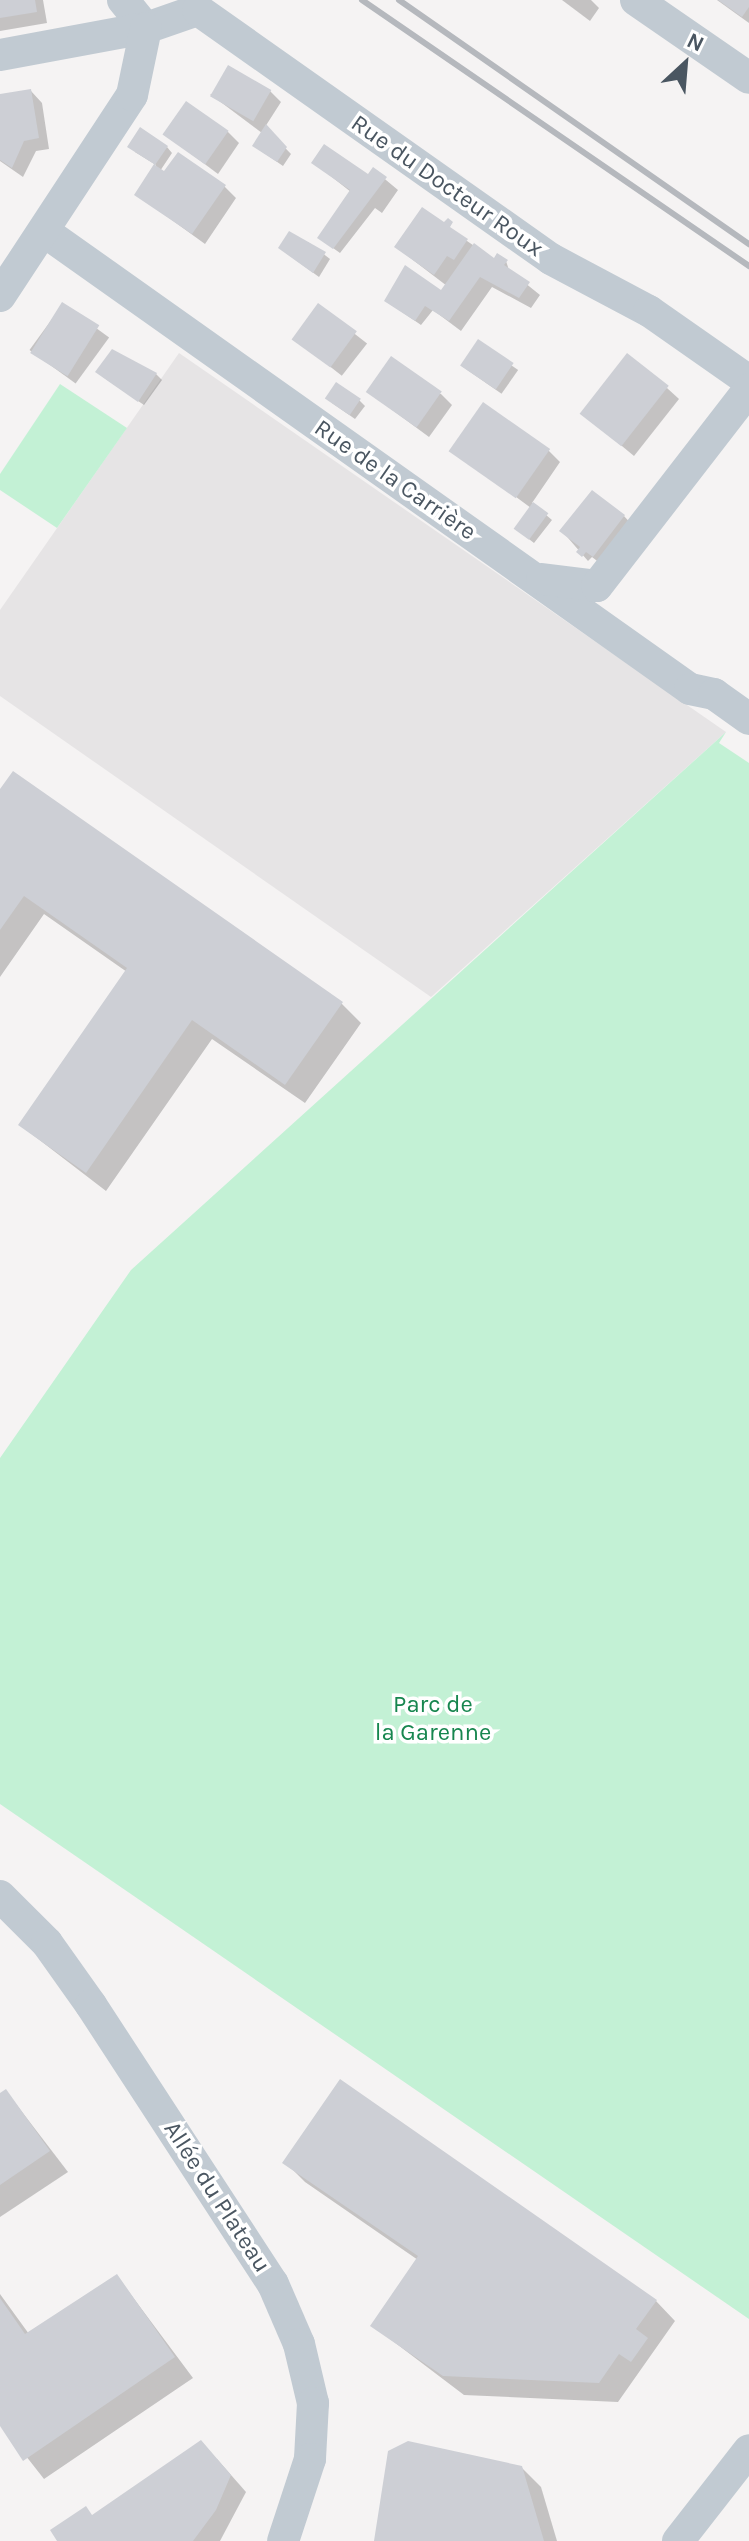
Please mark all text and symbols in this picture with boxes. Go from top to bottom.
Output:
north arrow [645,24,725,104]
text: N [683,27,708,58]
street label: Rue du Docteur Roux [345,109,549,263]
street label: Rue de la Carrière [309,413,481,547]
park label: Parc de la Garenne [375,1691,491,1747]
street label: Allée du Plateau [157,2116,277,2278]

